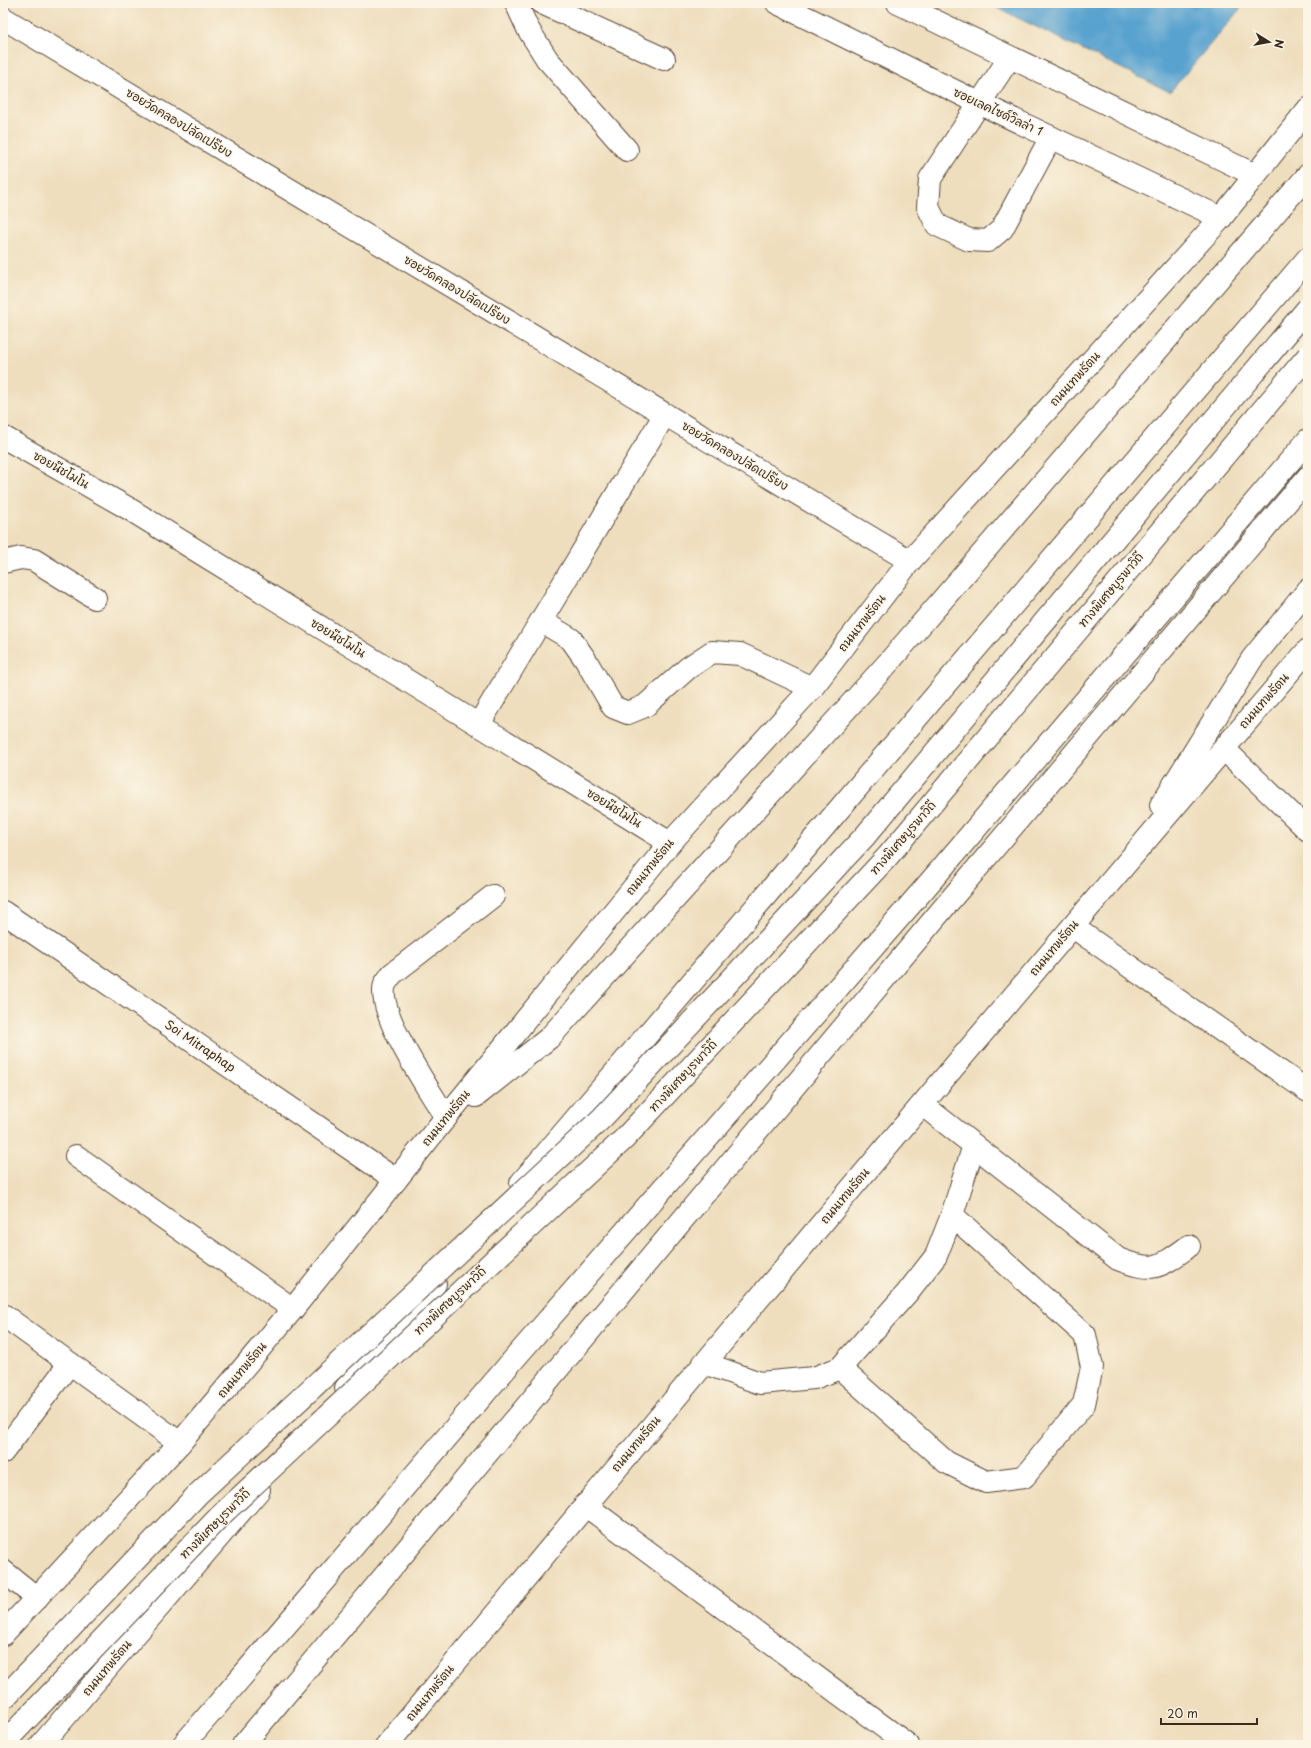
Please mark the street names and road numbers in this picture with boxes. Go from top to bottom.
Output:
street label: ซอยเลคไซด์วิลล่า 1 [951,82,1046,140]
street label: ซอยวัดคลองปลัดเปรียง [123,83,237,161]
street label: ซอยวัดคลองปลัดเปรียง [401,250,515,328]
street label: ถนนเทพรัตน [1045,347,1104,410]
street label: ซอยวัดคลองปลัดเปรียง [679,416,793,494]
street label: ซอยนีชโมโน [30,446,93,493]
street label: ทางพิเศษบูรพาวิถี [1073,548,1148,632]
street label: ถนนเทพรัตน [833,590,889,655]
street label: ซอยนีชโมโน [307,613,370,661]
street label: ถนนเทพรัตน [1234,669,1292,732]
street label: ซอยนีชโมโน [583,783,646,831]
street label: ทางพิเศษบูรพาวิถี [865,796,940,879]
street label: ถนนเทพรัตน [621,834,678,899]
street label: ถนนเทพรัตน [1024,915,1082,979]
street label: Soi Mitraphap [162,1015,240,1076]
street label: ทางพิเศษบูรพาวิถี [644,1035,721,1116]
street label: ถนนเทพรัตน [417,1085,474,1150]
street label: ถนนเทพรัตน [815,1163,873,1227]
street label: ทางพิเศษบูรพาวิถี [409,1262,490,1339]
street label: ถนนเทพรัตน [212,1337,270,1401]
street label: ถนนเทพรัตน [606,1411,664,1475]
street label: ทางพิเศษบูรพาวิถี [175,1484,254,1563]
street label: ถนนเทพรัตน [77,1635,135,1699]
street label: ถนนเทพรัตน [401,1660,458,1725]

